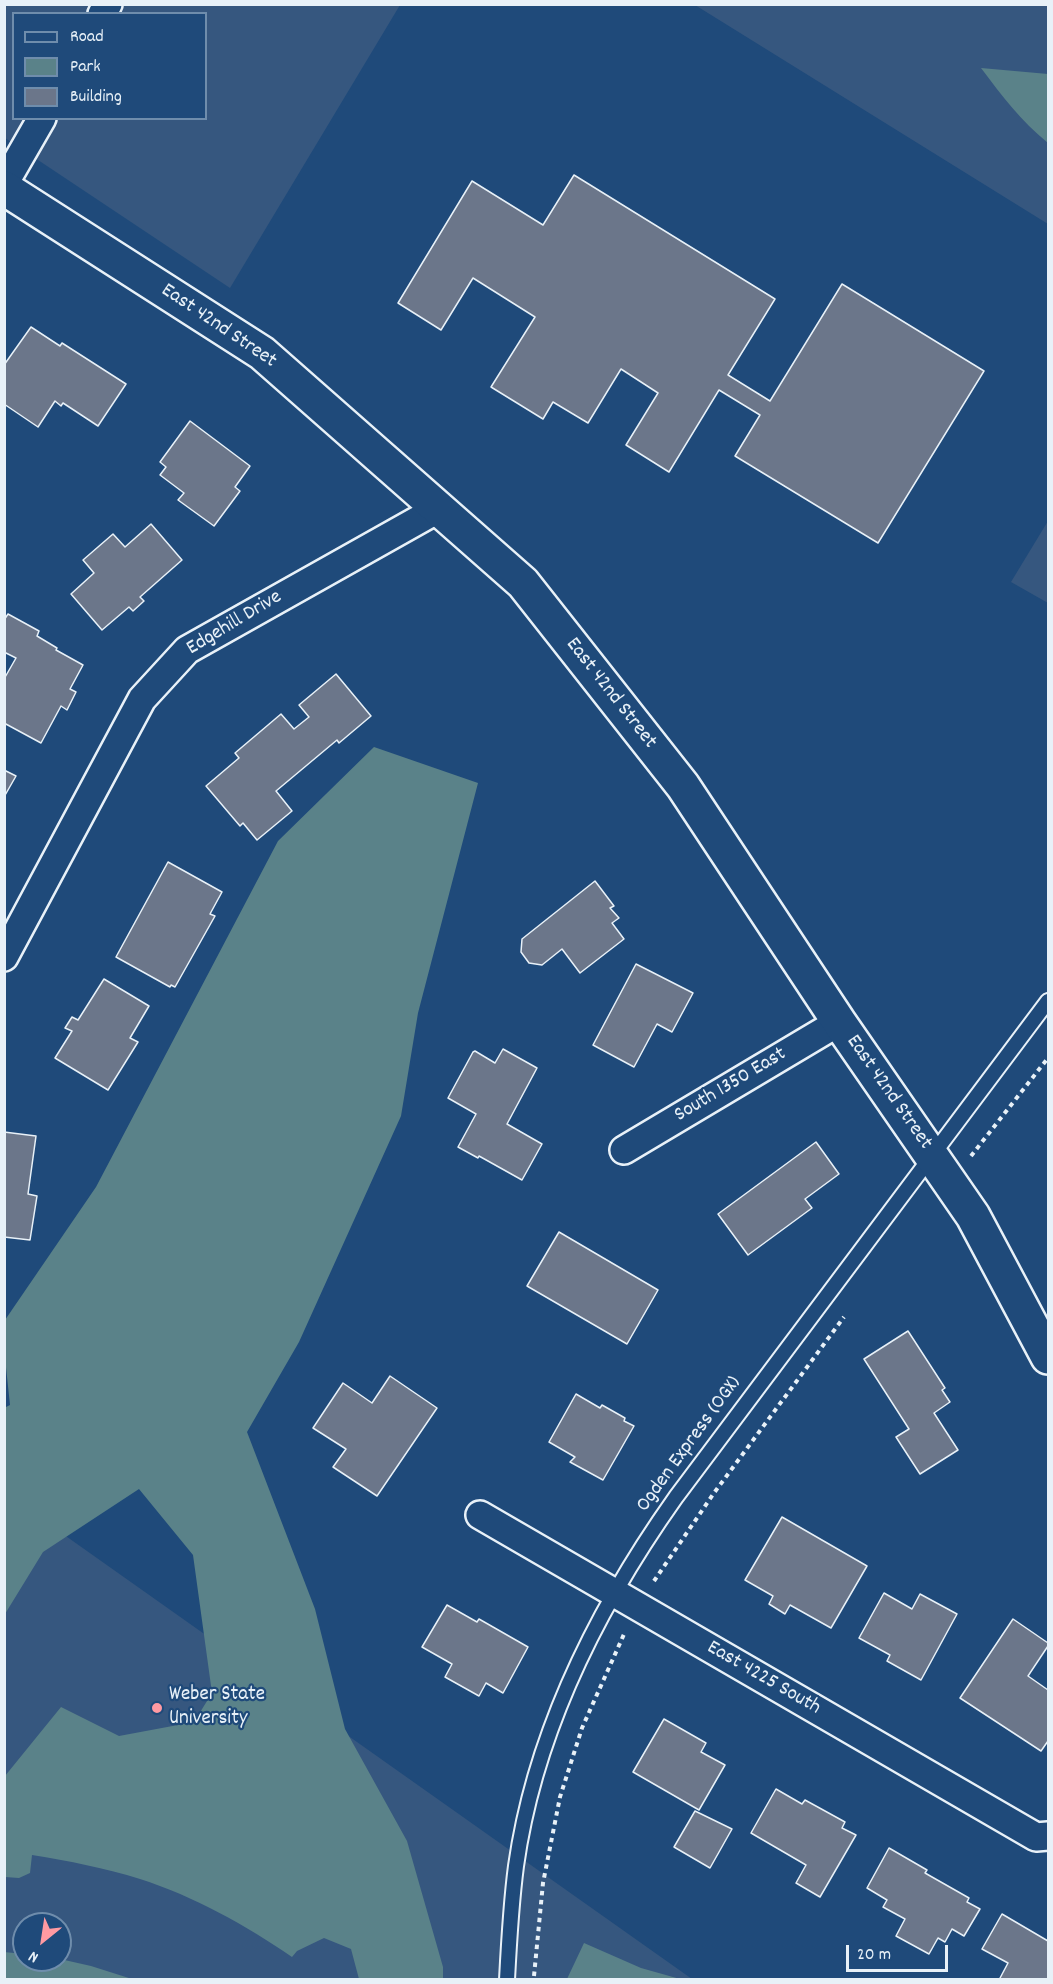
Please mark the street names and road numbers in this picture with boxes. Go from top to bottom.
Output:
street label: East 42nd Street [155,279,281,375]
street label: Edgehill Drive [183,586,287,662]
street label: East 42nd Street [559,633,661,755]
street label: East 42nd Street [839,1031,937,1155]
street label: South 1350 East [671,1043,791,1129]
street label: Ogden Express (OGX) [632,1372,748,1518]
street label: East 4225 South [702,1636,824,1722]

